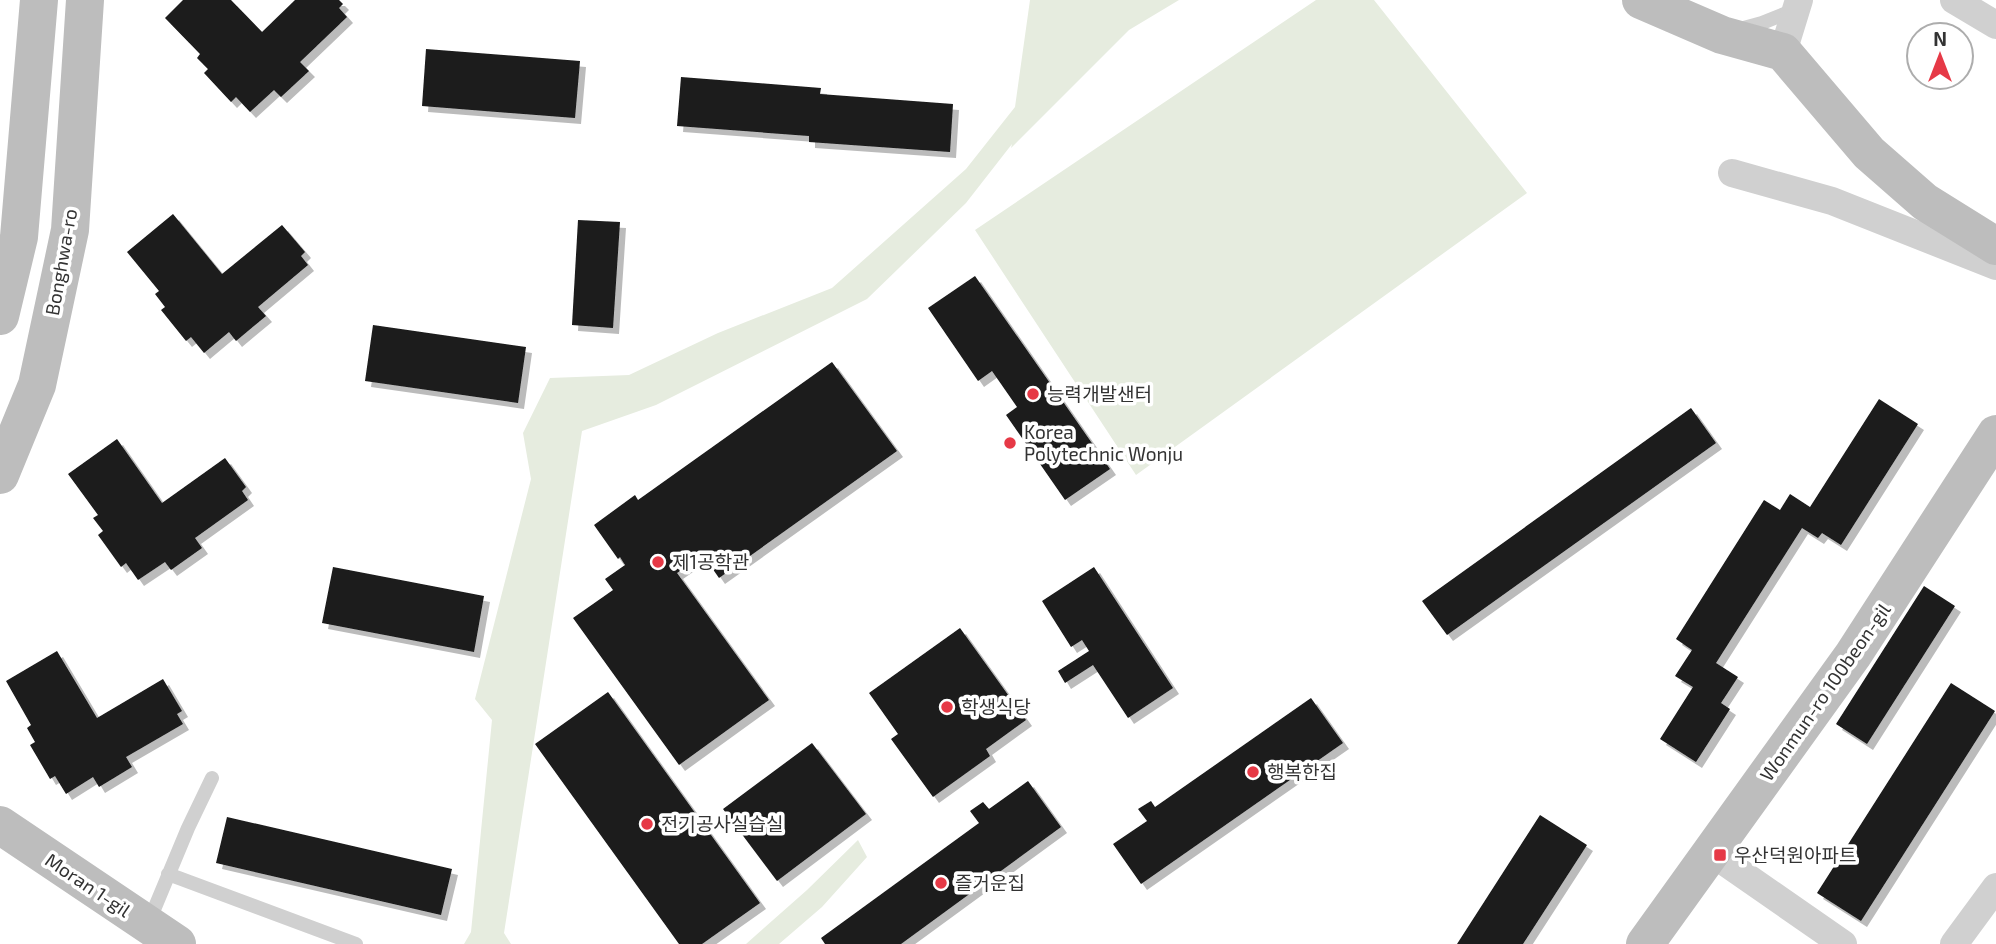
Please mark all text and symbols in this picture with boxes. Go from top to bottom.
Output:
north arrow [1905,21,1975,91]
text: N [1933,27,1947,50]
street label: Bonghwa-ro [40,207,81,317]
place label: 능력개발샌터 [1047,382,1152,405]
marker: 능력개발샌터 [1025,386,1041,402]
place label: Korea Polytechnic Wonju [1024,420,1183,465]
marker: Korea Polytechnic Wonju [1002,435,1018,451]
place label: 제1공학관 [672,550,749,573]
marker: 제1공학관 [650,554,666,570]
street label: Wonmun-ro 100beon-gil [1754,598,1895,785]
place label: 학생식당 [961,695,1031,718]
marker: 학생식당 [939,699,955,715]
place label: 행복한집 [1267,760,1337,783]
marker: 행복한집 [1245,764,1261,780]
place label: 전기공사실습실 [661,812,783,835]
marker: 전기공사실습실 [639,816,655,832]
place label: 우산덕원아파트 [1734,843,1856,866]
marker: 우산덕원아파트 [1712,847,1728,863]
street label: Moran 1-gil [41,848,136,922]
place label: 즐거운집 [955,871,1025,894]
marker: 즐거운집 [933,875,949,891]

